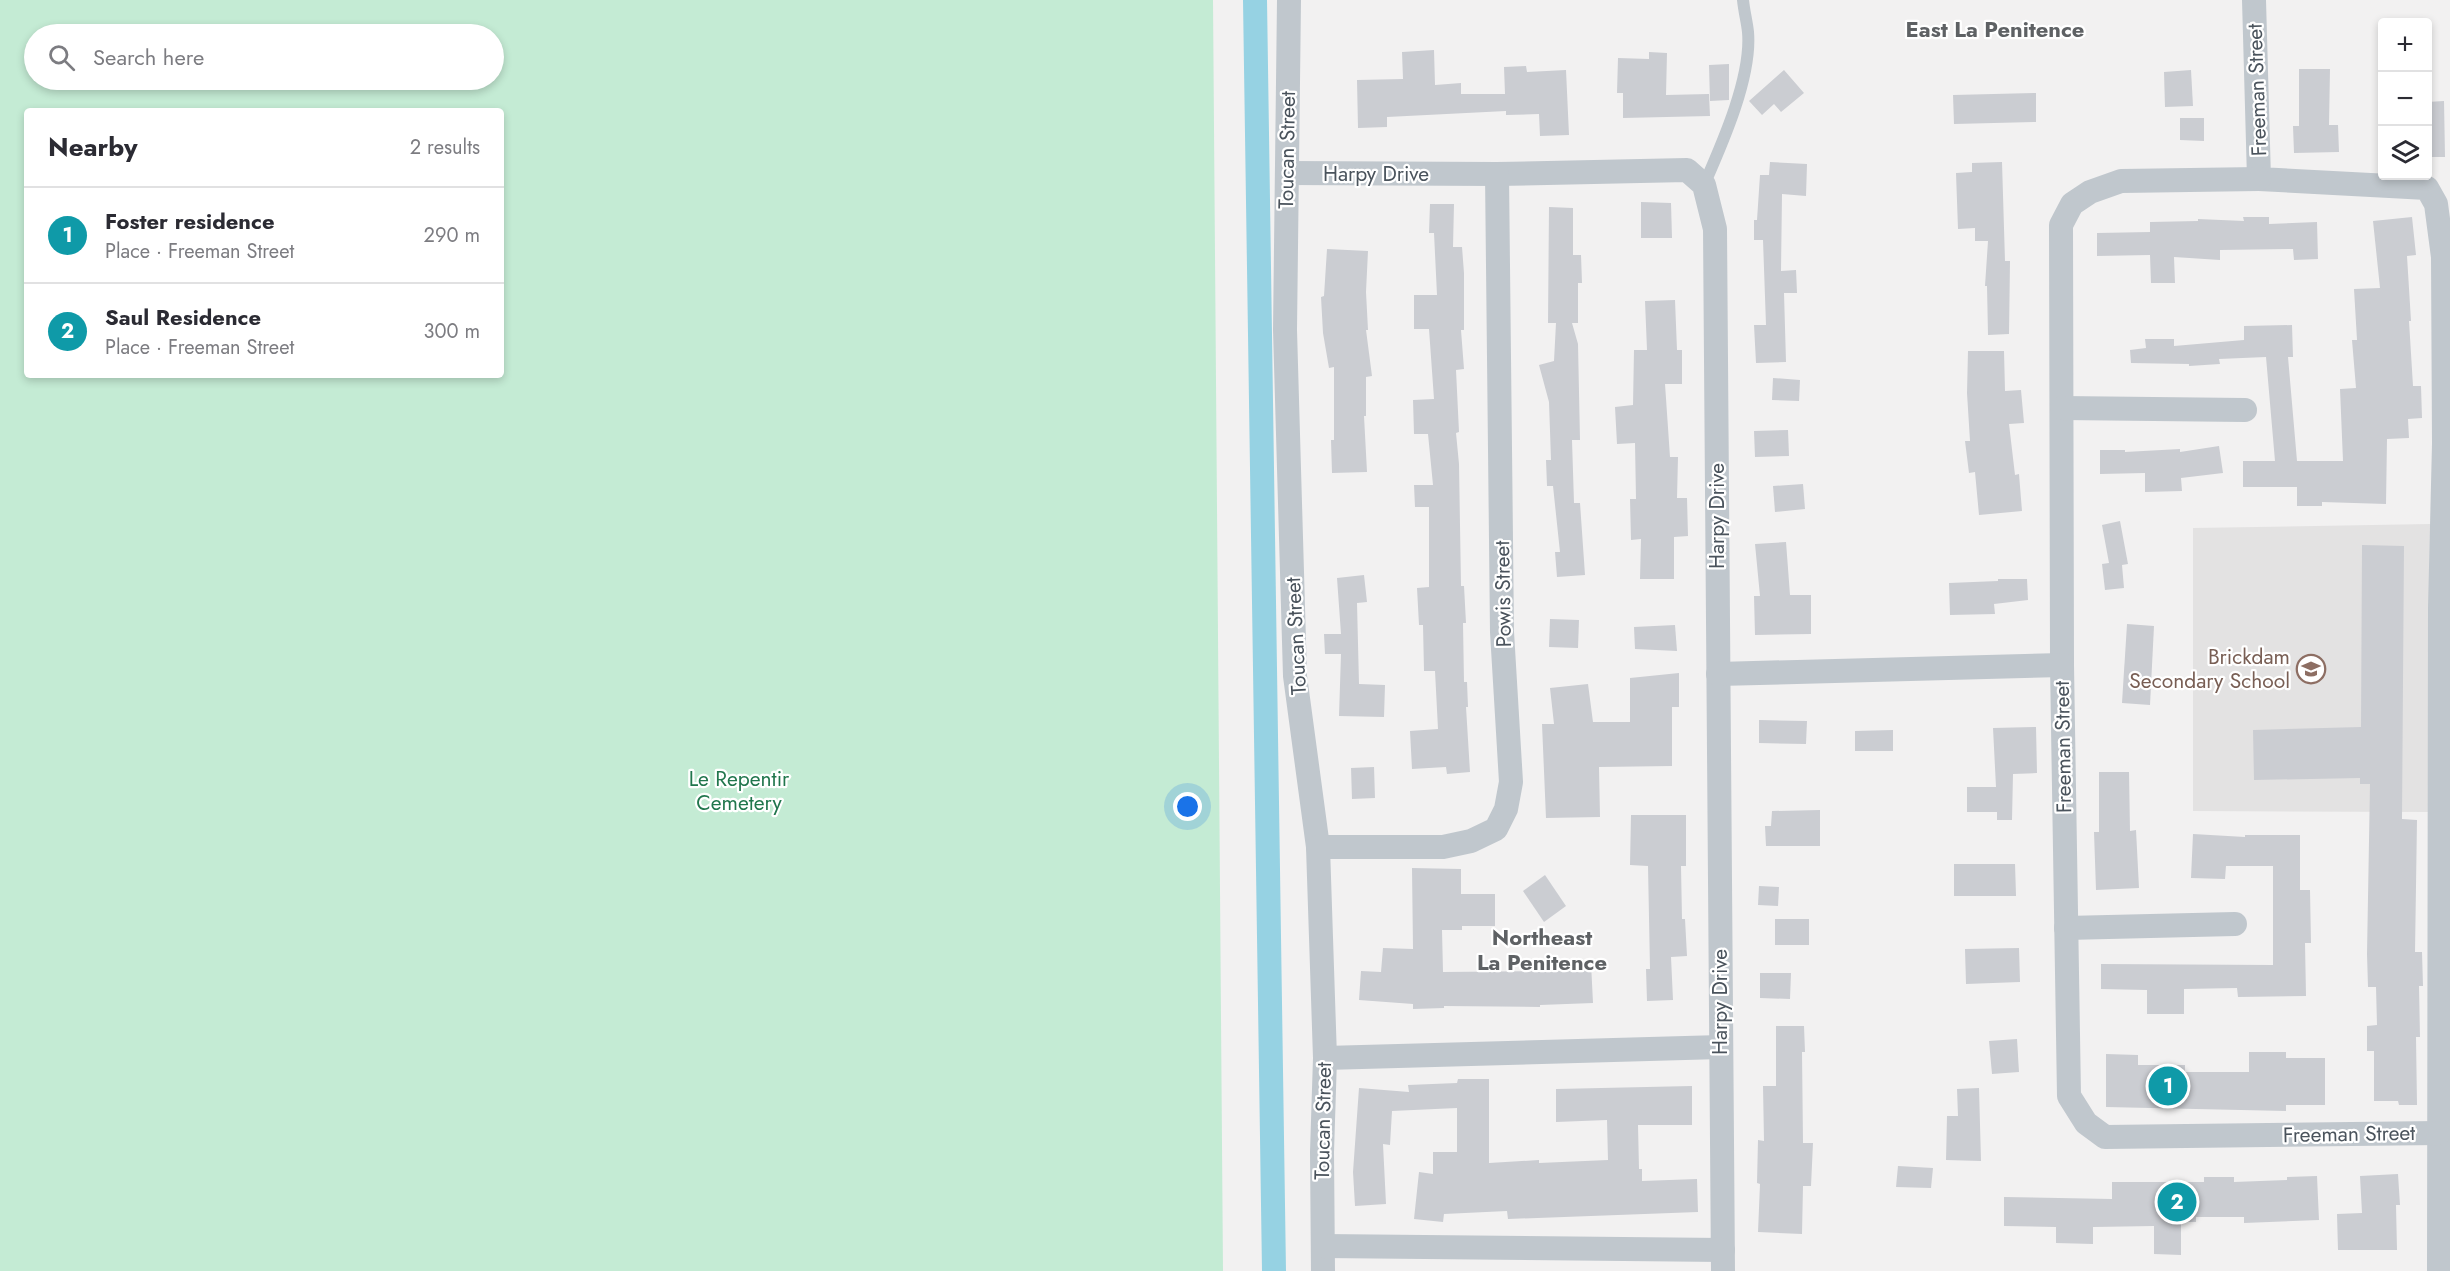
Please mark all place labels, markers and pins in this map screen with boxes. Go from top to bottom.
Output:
place label: Brickdam Secondary School [2129,642,2290,696]
school or university icon: Brickdam Secondary School [2295,653,2327,685]
pin: 1 [2148,1064,2188,1108]
pin: 2 [2158,1180,2196,1224]

